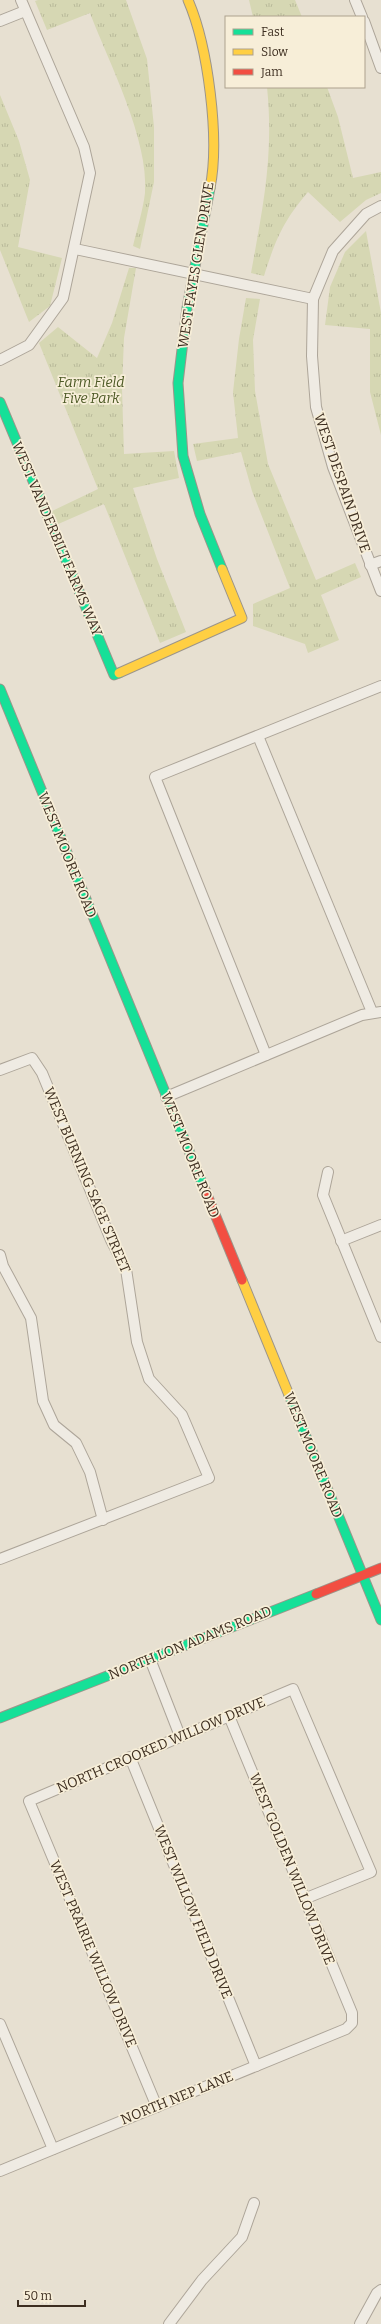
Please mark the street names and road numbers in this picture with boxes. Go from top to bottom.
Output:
street label: WEST FAYES GLEN DRIVE [174,181,218,349]
street label: WEST DESPAIN DRIVE [310,411,374,555]
street label: WEST VANDERBILT FARMS WAY [8,439,106,639]
street label: WEST MOORE ROAD [34,790,100,920]
street label: WEST BURNING SAGE STREET [40,1085,134,1275]
street label: WEST MOORE ROAD [157,1090,223,1220]
street label: WEST MOORE ROAD [280,1390,346,1520]
street label: NORTH LON ADAMS ROAD [106,1602,274,1684]
street label: NORTH CROOKED WILLOW DRIVE [54,1693,268,1797]
street label: WEST GOLDEN WILLOW DRIVE [246,1771,338,1967]
street label: WEST WILLOW FIELD DRIVE [150,1823,236,2001]
street label: WEST PRAIRIE WILLOW DRIVE [46,1858,140,2050]
street label: NORTH NEP LANE [118,2068,236,2128]

